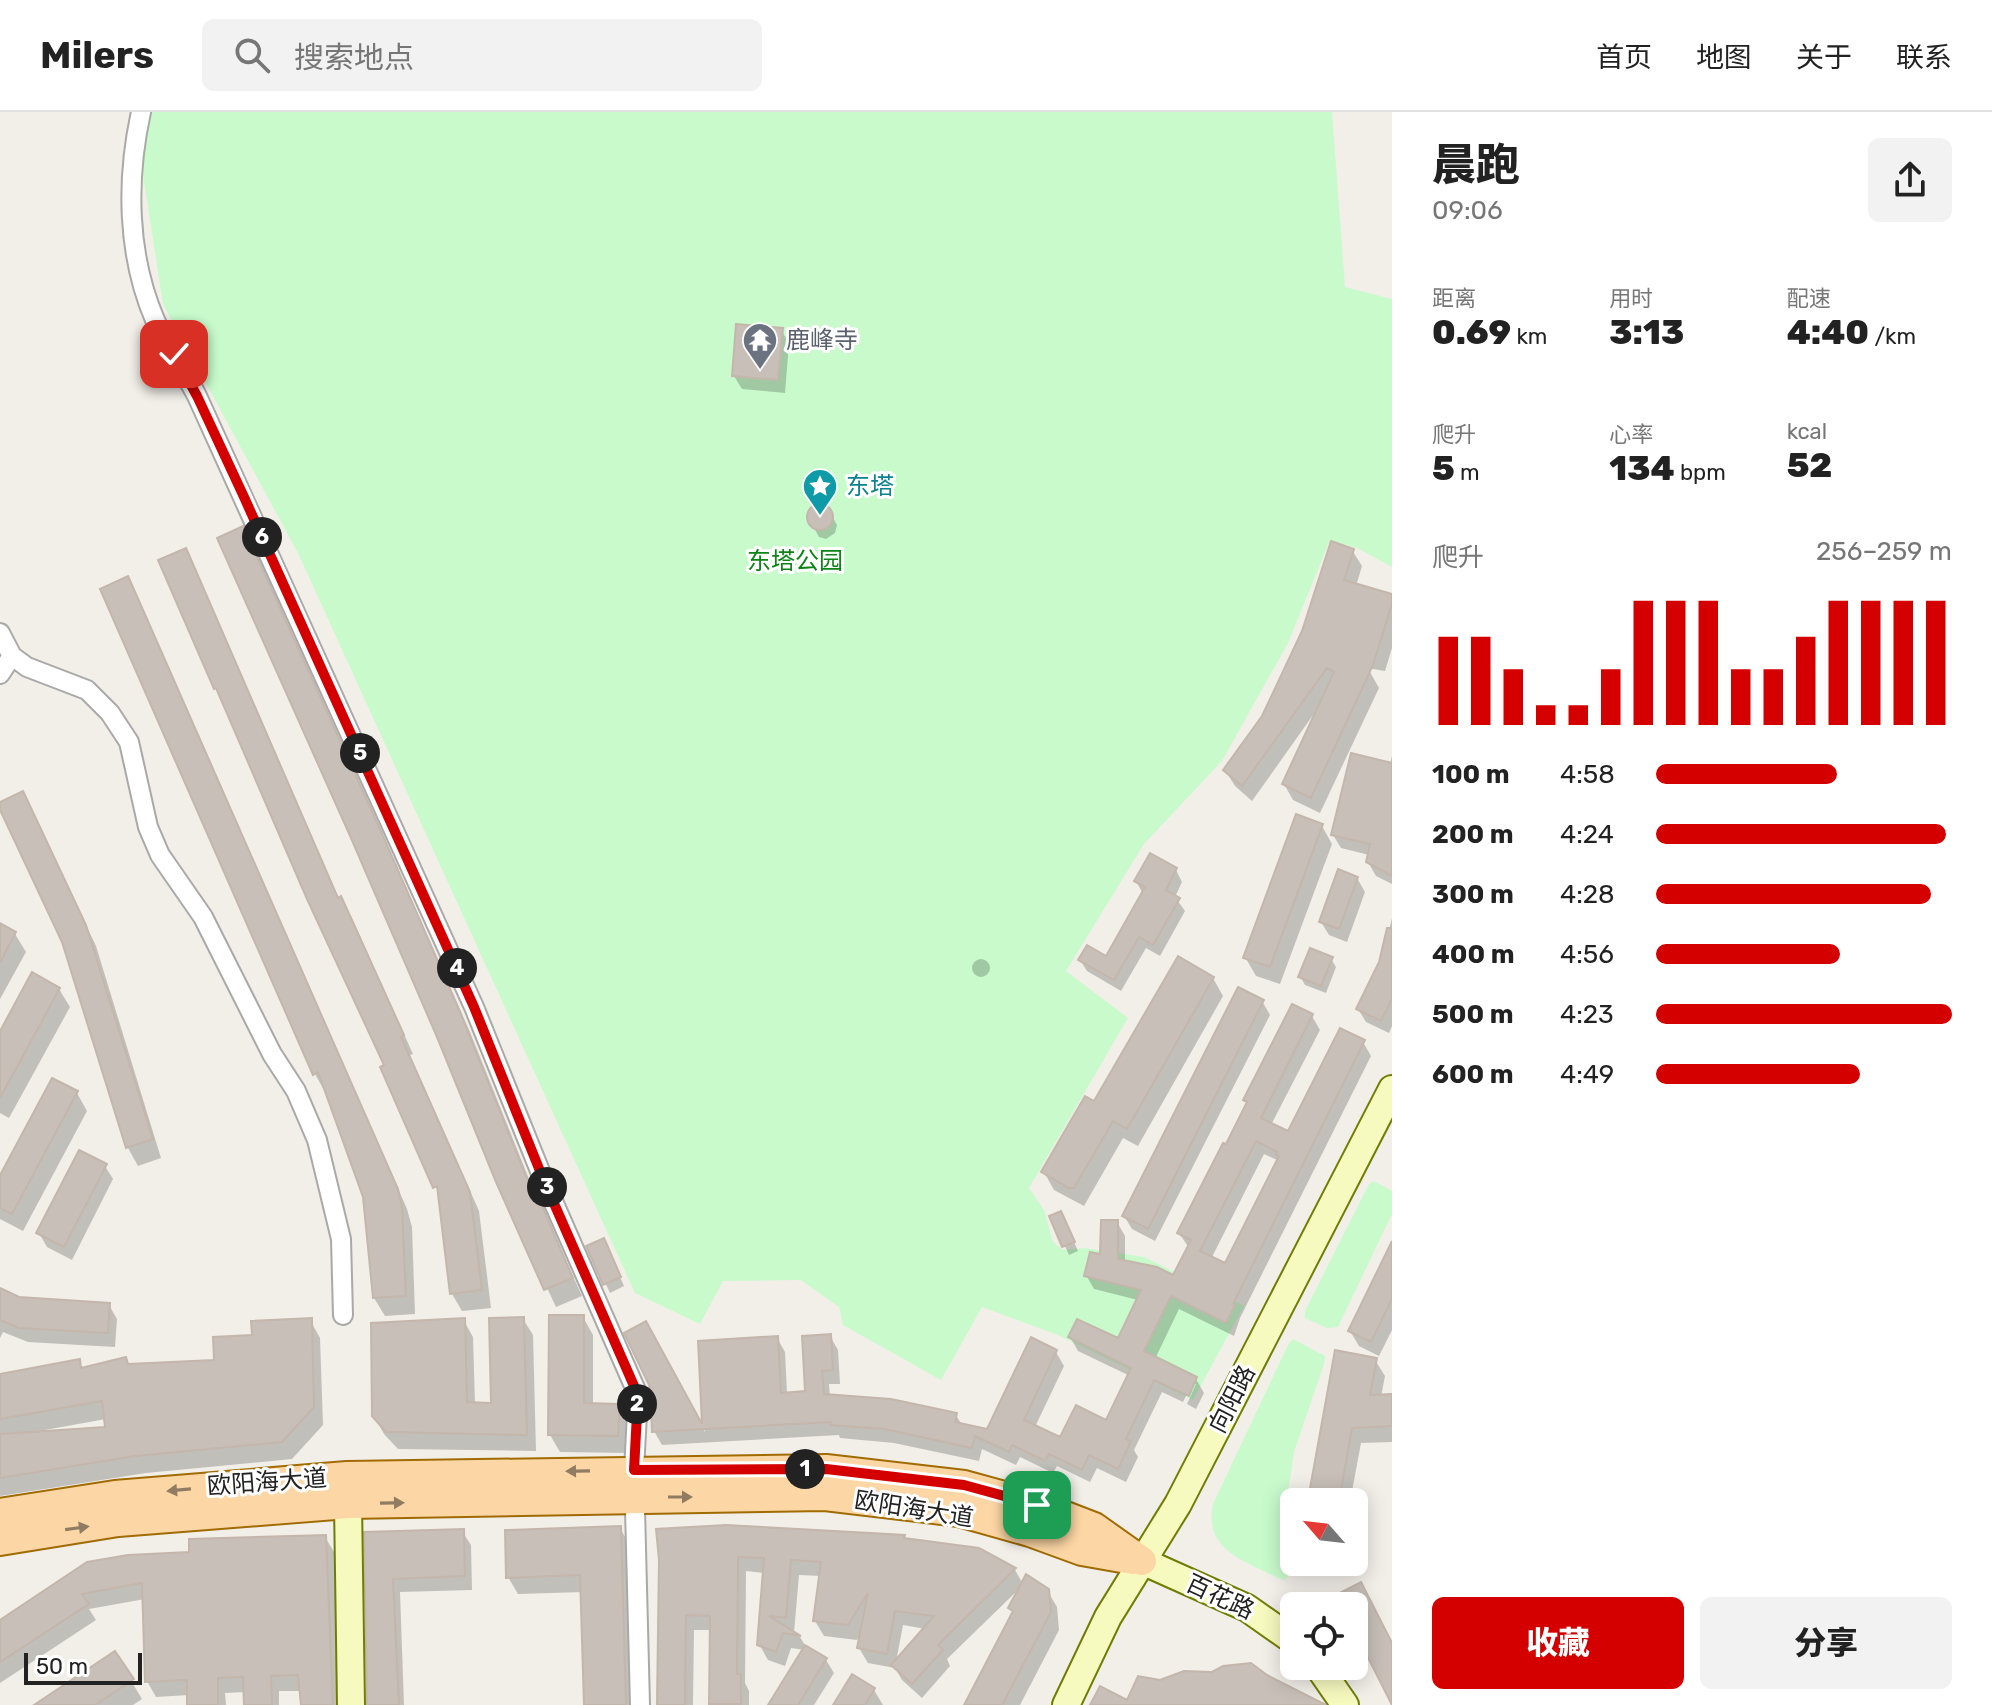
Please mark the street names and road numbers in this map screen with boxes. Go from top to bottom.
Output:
street label: 向阳路 [1203,1361,1261,1437]
street label: 欧阳海大道 [206,1464,328,1500]
street label: 欧阳海大道 [853,1486,975,1532]
street label: 百花路 [1181,1569,1259,1625]

